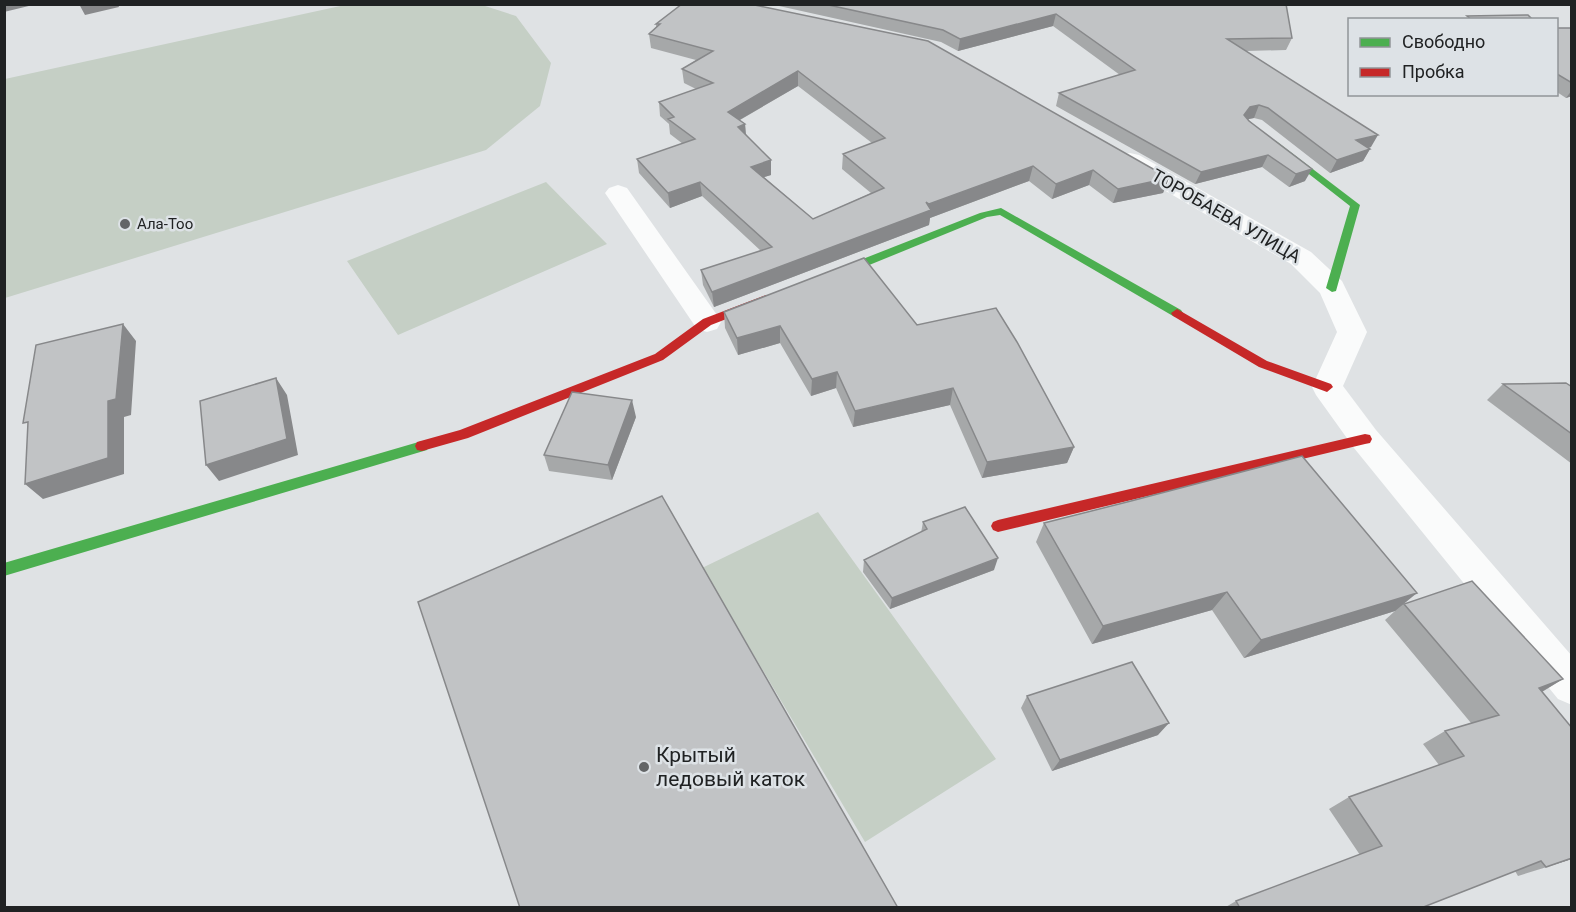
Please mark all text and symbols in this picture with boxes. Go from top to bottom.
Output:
legend [1348,18,1558,96]
text: Свободно [1402,31,1485,52]
text: Пробка [1402,61,1465,82]
street label: ТОРОБАЕВА УЛИЦА [1148,164,1305,267]
place label: Ала-Тоо [137,215,193,233]
marker: Ала-Тоо [118,217,132,231]
place label: Крытый ледовый каток [656,743,806,791]
marker: Крытый ледовый каток [637,760,651,774]

